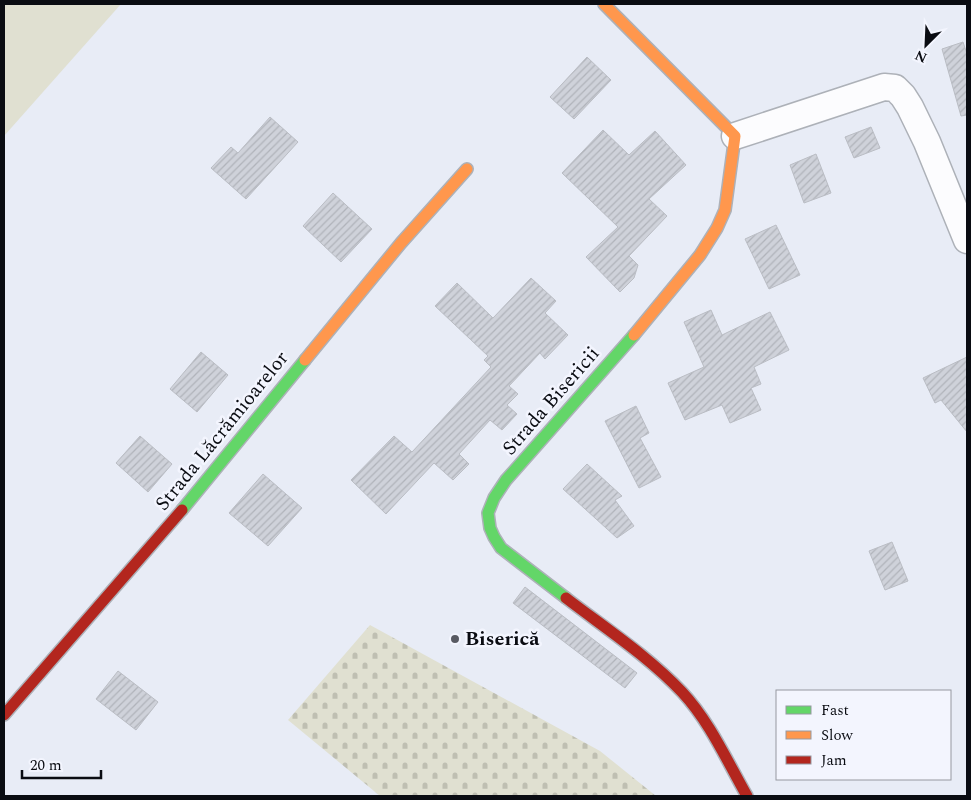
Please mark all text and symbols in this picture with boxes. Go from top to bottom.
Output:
north arrow [901,20,951,70]
text: N [911,45,930,68]
street label: Strada Bisericii [495,340,607,462]
street label: Strada Lăcrămioarelor [148,345,296,517]
place label: Biserică [465,624,540,654]
marker: Biserică [449,633,461,645]
legend [776,690,951,780]
text: Fast [821,699,849,722]
text: Slow [821,724,853,747]
scale bar [22,748,101,780]
text: Jam [821,749,847,772]
text: 20 m [30,754,62,777]

